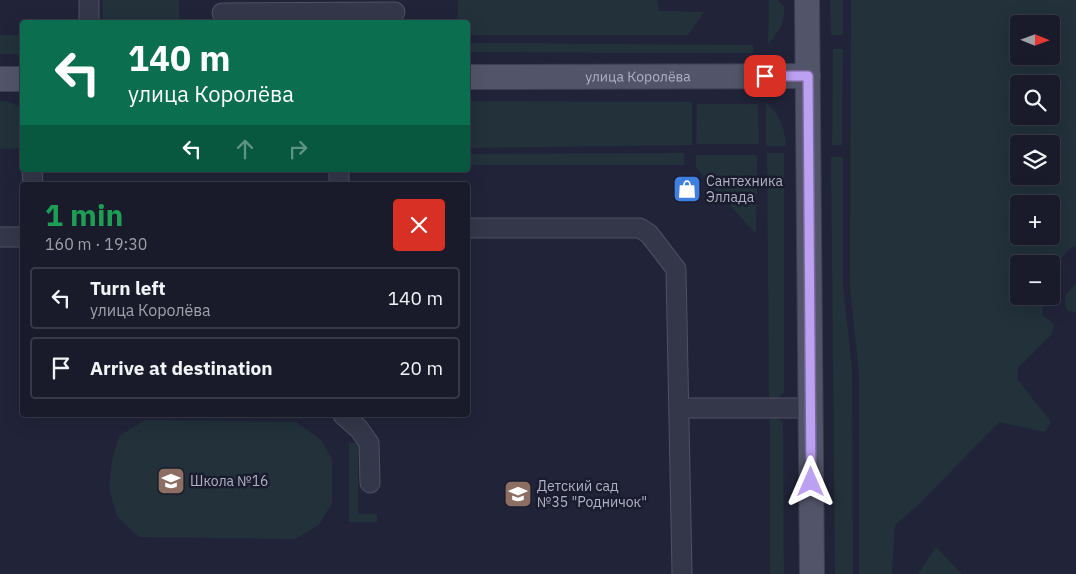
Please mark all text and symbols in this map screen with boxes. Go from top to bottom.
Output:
north arrow [1010,15,1060,65]
map controls [1010,15,1060,305]
text: 140 m [128,35,231,81]
icon: left [45,40,110,105]
pin [744,55,786,97]
icon: arrive [751,62,779,90]
street label: улица Королёва [585,67,691,86]
button: search [1010,75,1060,125]
text: улица Королёва [128,79,294,108]
icon: left [178,135,206,163]
icon: ahead [231,135,259,163]
icon: right [284,135,312,163]
button: layers [1010,135,1060,185]
place label: Сантехника Эллада [706,172,783,206]
shop icon: Сантехника Эллада [672,174,702,204]
text: 1 min [45,195,123,234]
button: + [1010,195,1060,245]
button: close [393,199,445,251]
text: 160 m · 19:30 [45,234,147,254]
button: − [1010,255,1060,305]
text: Turn left [90,276,166,300]
icon: left [47,284,75,312]
text: 140 m [388,286,443,310]
text: улица Королёва [90,300,211,320]
icon: arrive [47,354,75,382]
text: Arrive at destination [90,356,273,380]
text: 20 m [399,356,443,380]
position arrow [784,455,836,507]
school or university icon: Школа №16 [156,466,186,496]
place label: Школа №16 [190,472,269,490]
place label: Детский сад №35 "Родничок" [537,477,647,511]
school or university icon: Детский сад №35 "Родничок" [503,479,533,509]

